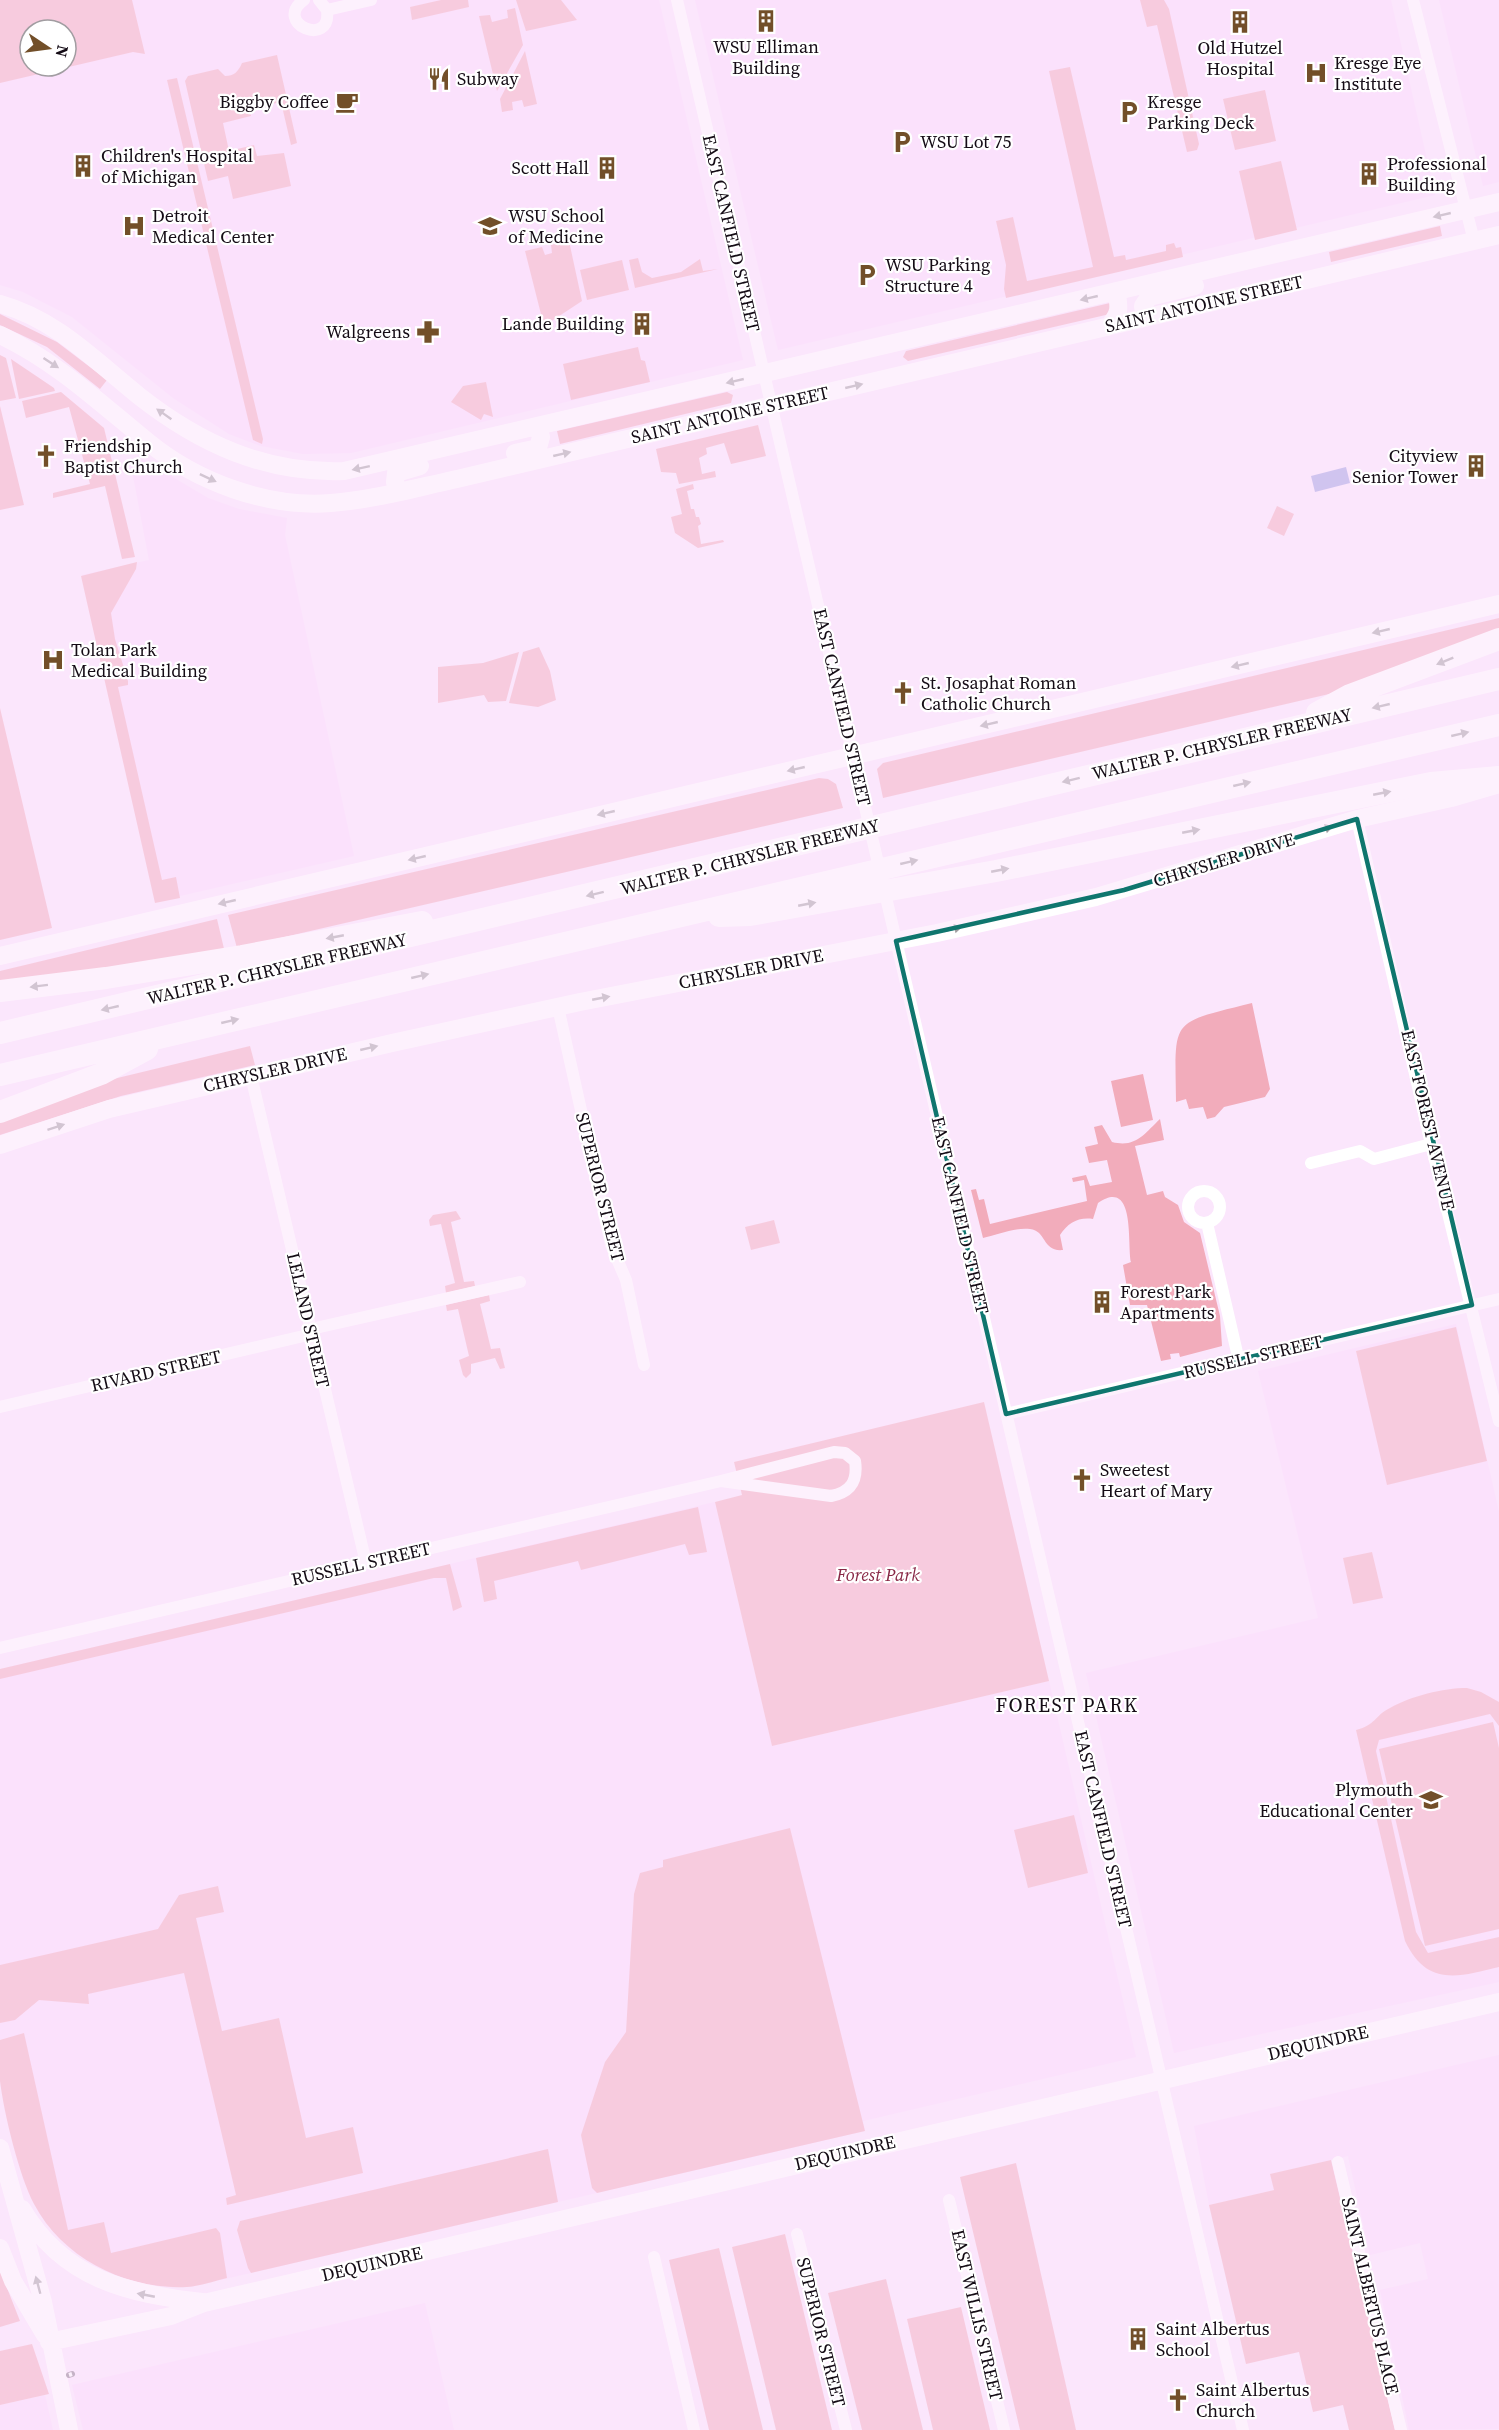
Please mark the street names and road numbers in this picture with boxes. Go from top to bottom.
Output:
street label: EAST CANFIELD STREET [697,132,766,334]
street label: SAINT ANTOINE STREET [1103,269,1305,338]
street label: SAINT ANTOINE STREET [629,380,831,449]
street label: EAST CANFIELD STREET [808,606,877,808]
street label: WALTER P. CHRYSLER FREEWAY [1089,701,1355,786]
street label: WALTER P. CHRYSLER FREEWAY [618,812,883,901]
street label: CHRYSLER DRIVE [1150,826,1298,893]
street label: WALTER P. CHRYSLER FREEWAY [144,926,410,1011]
street label: CHRYSLER DRIVE [676,942,826,995]
street label: EAST FOREST AVENUE [1396,1027,1461,1213]
street label: CHRYSLER DRIVE [201,1041,349,1098]
street label: SUPERIOR STREET [570,1110,631,1264]
street label: EAST CANFIELD STREET [926,1114,995,1316]
street label: LELAND STREET [281,1250,336,1390]
street label: RUSSELL STREET [1181,1328,1325,1385]
street label: RIVARD STREET [88,1343,224,1398]
street label: RUSSELL STREET [289,1535,433,1592]
street label: EAST CANFIELD STREET [1069,1728,1138,1930]
street label: DEQUINDRE [1265,2019,1371,2066]
street label: DEQUINDRE [792,2129,898,2176]
street label: SAINT ALBERTUS PLACE [1336,2195,1405,2397]
street label: EAST WILLIS STREET [946,2227,1009,2403]
street label: DEQUINDRE [319,2240,425,2287]
street label: SUPERIOR STREET [791,2255,852,2409]

